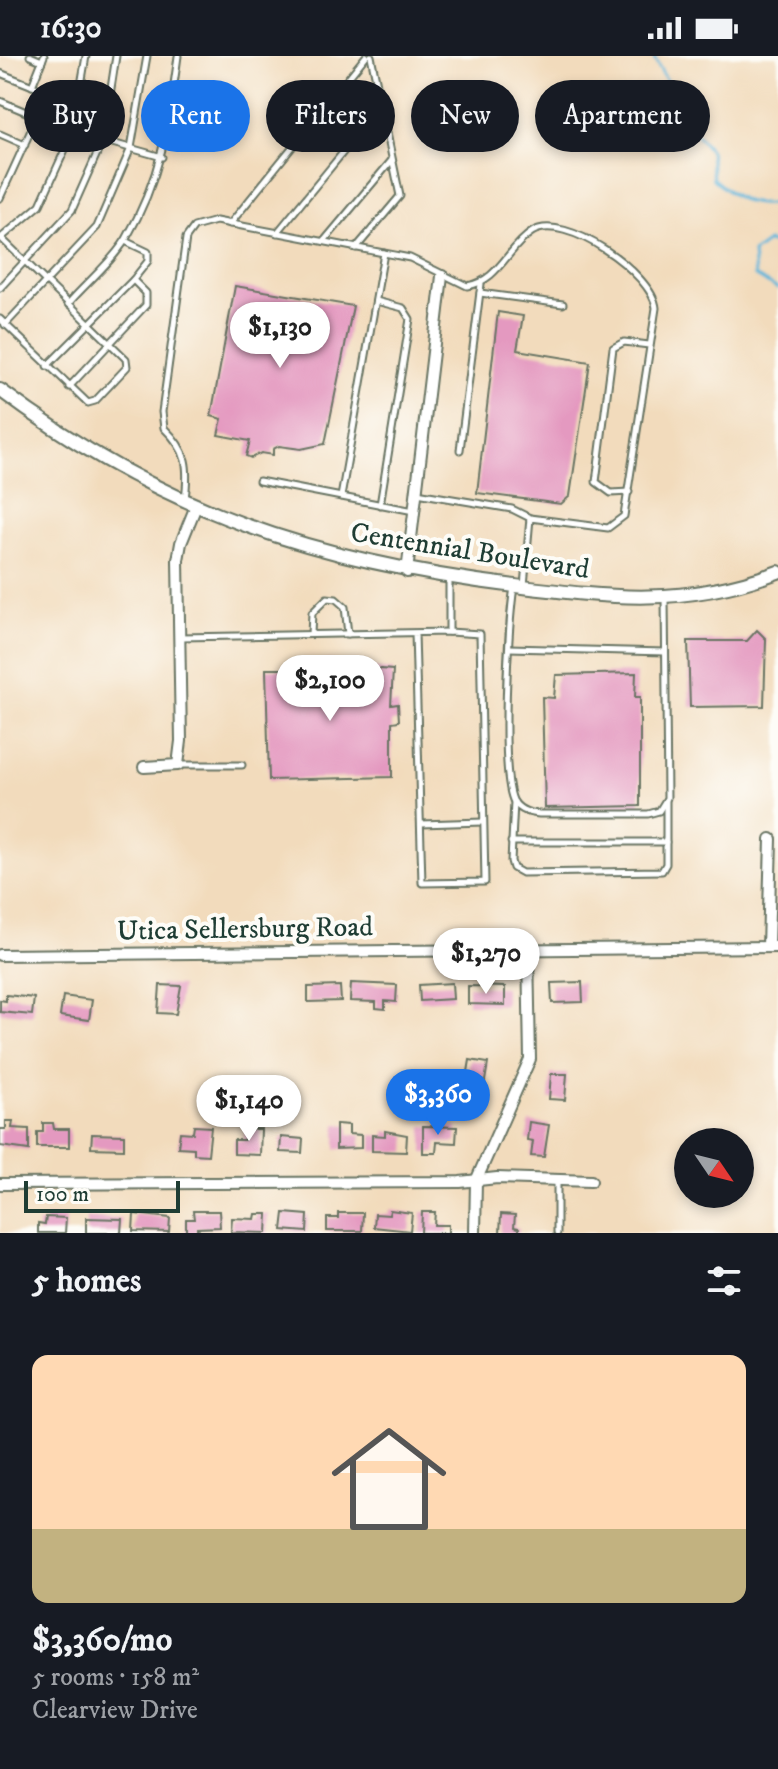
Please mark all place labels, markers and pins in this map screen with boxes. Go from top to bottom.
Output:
pin: $1,130 [215,302,345,370]
pin: $2,100 [265,655,395,723]
pin: $1,270 [421,928,551,996]
pin: $3,360 [373,1069,503,1137]
pin: $1,140 [184,1075,314,1143]

